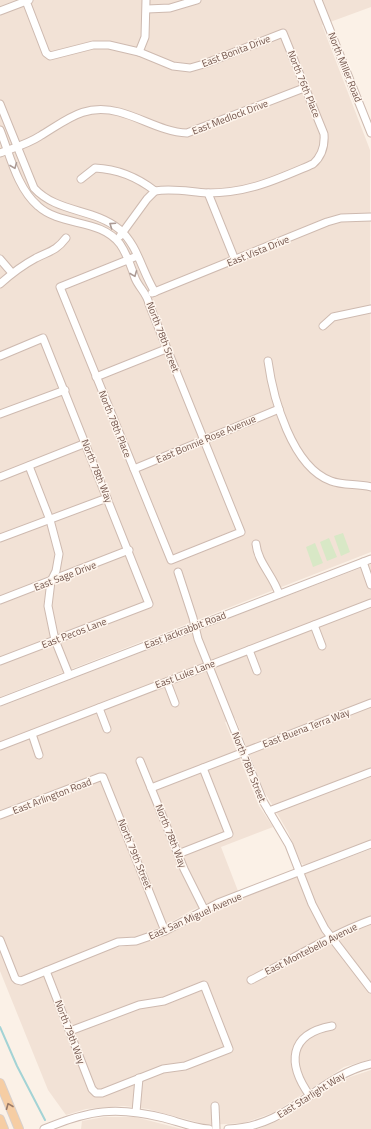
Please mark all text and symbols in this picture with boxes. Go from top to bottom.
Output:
street label: North Miller Road [324,30,366,104]
street label: East Bonita Drive [199,31,273,71]
street label: North 76th Place [284,48,324,120]
street label: East Medlock Drive [190,96,270,138]
one-way arrow [10,163,18,170]
one-way arrow [110,223,117,230]
street label: East Vista Drive [225,232,291,270]
one-way arrow [129,270,137,277]
street label: North 78th Street [143,299,184,375]
street label: North 78th Place [95,388,135,460]
street label: East Bonnie Rose Avenue [154,411,258,467]
street label: North 78th Way [77,437,117,505]
street label: East Sage Drive [32,557,98,595]
street label: East Jackrabbit Road [142,607,228,653]
street label: East Pecos Lane [39,614,109,652]
street label: East Luke Lane [153,656,217,692]
street label: East Buena Terra Way [260,704,352,751]
street label: North 78th Street [228,730,270,805]
street label: East Arlington Road [10,774,94,818]
street label: North 78th Way [151,802,191,870]
street label: North 79th Street [114,817,156,892]
street label: East San Miguel Avenue [146,889,244,943]
street label: East Montebello Avenue [262,919,360,979]
street label: North 79th Way [51,998,89,1066]
street label: East Starlight Way [274,1068,348,1122]
one-way arrow [6,1102,14,1109]

